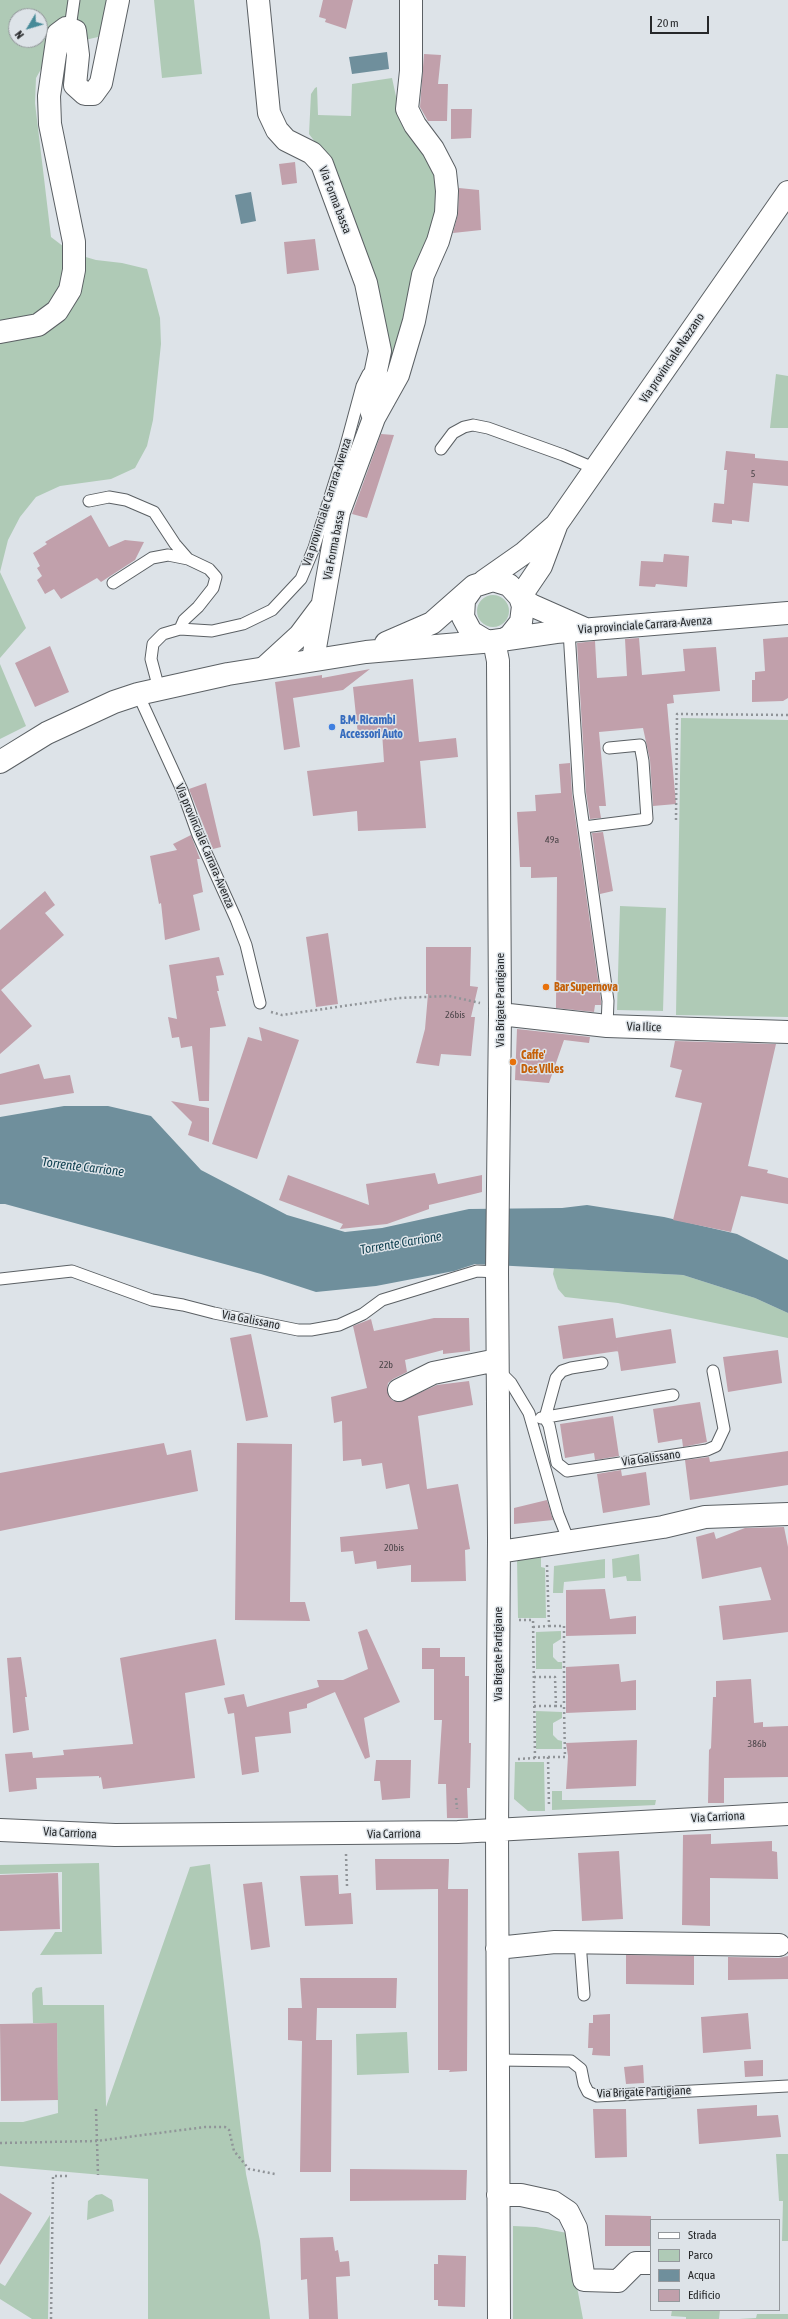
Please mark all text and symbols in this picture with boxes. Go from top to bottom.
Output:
north arrow [8,8,48,48]
scale bar [652,8,711,34]
text: 20 m [657,16,679,30]
text: N [13,29,26,41]
street label: Via Forma bassa [316,164,354,236]
street label: Via provinciale Nazzano [637,310,707,406]
street label: Via provinciale Carrara-Avenza [299,436,355,568]
house number: 5 [751,468,755,480]
street label: Via Forma bassa [320,509,348,581]
street label: Via provinciale Carrara-Avenza [578,613,712,637]
place label: B.M. Ricambi Accessori Auto [340,713,403,741]
marker: B.M. Ricambi Accessori Auto [327,722,337,732]
street label: Via provinciale Carrara-Avenza [172,781,238,911]
house number: 49a [545,834,559,846]
street label: Via Brigate Partigiane [493,953,507,1047]
place label: Bar Supernova [554,980,618,994]
marker: Bar Supernova [541,982,551,992]
house number: 26bis [445,1009,465,1021]
street label: Via Ilice [626,1019,662,1035]
place label: Caffe' Des Villes [521,1048,564,1076]
marker: Caffe' Des Villes [508,1057,518,1067]
water label: Torrente Carrione [41,1154,125,1180]
water label: Torrente Carrione [359,1228,443,1258]
street label: Via Galissano [221,1307,281,1333]
house number: 22b [379,1359,393,1371]
street label: Via Galissano [621,1447,681,1469]
house number: 20bis [384,1542,404,1554]
street label: Via Brigate Partigiane [491,1607,505,1701]
house number: 386b [748,1738,766,1750]
street label: Via Carriona [691,1808,745,1826]
street label: Via Carriona [43,1824,97,1842]
street label: Via Carriona [367,1826,421,1842]
street label: Via Brigate Partigiane [597,2083,691,2101]
legend [650,2219,780,2311]
text: Strada [688,2228,717,2242]
text: Parco [688,2248,713,2262]
text: Acqua [688,2268,715,2282]
text: Edificio [688,2288,720,2302]

